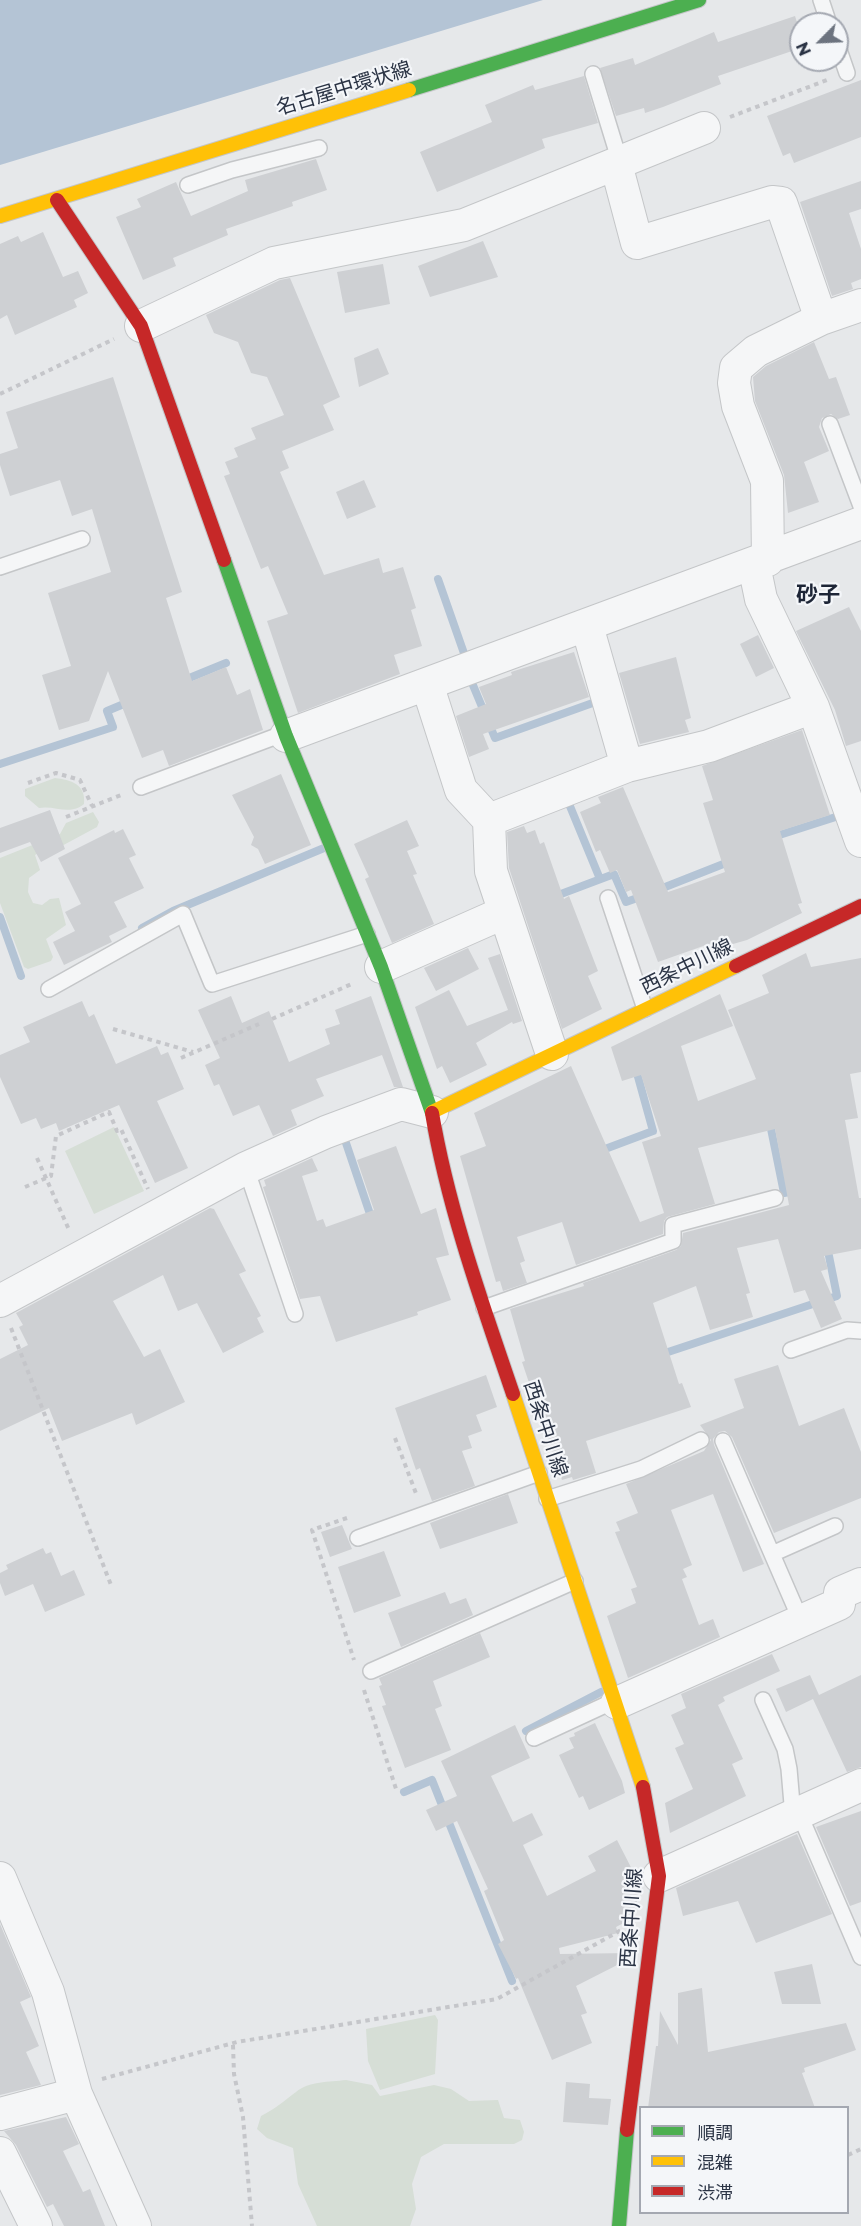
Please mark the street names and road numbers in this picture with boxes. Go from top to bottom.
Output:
street label: 名古屋中環状線 [274,57,414,121]
street label: 西条中川線 [637,934,737,1000]
street label: 西条中川線 [518,1378,572,1480]
street label: 西条中川線 [617,1867,647,1969]

